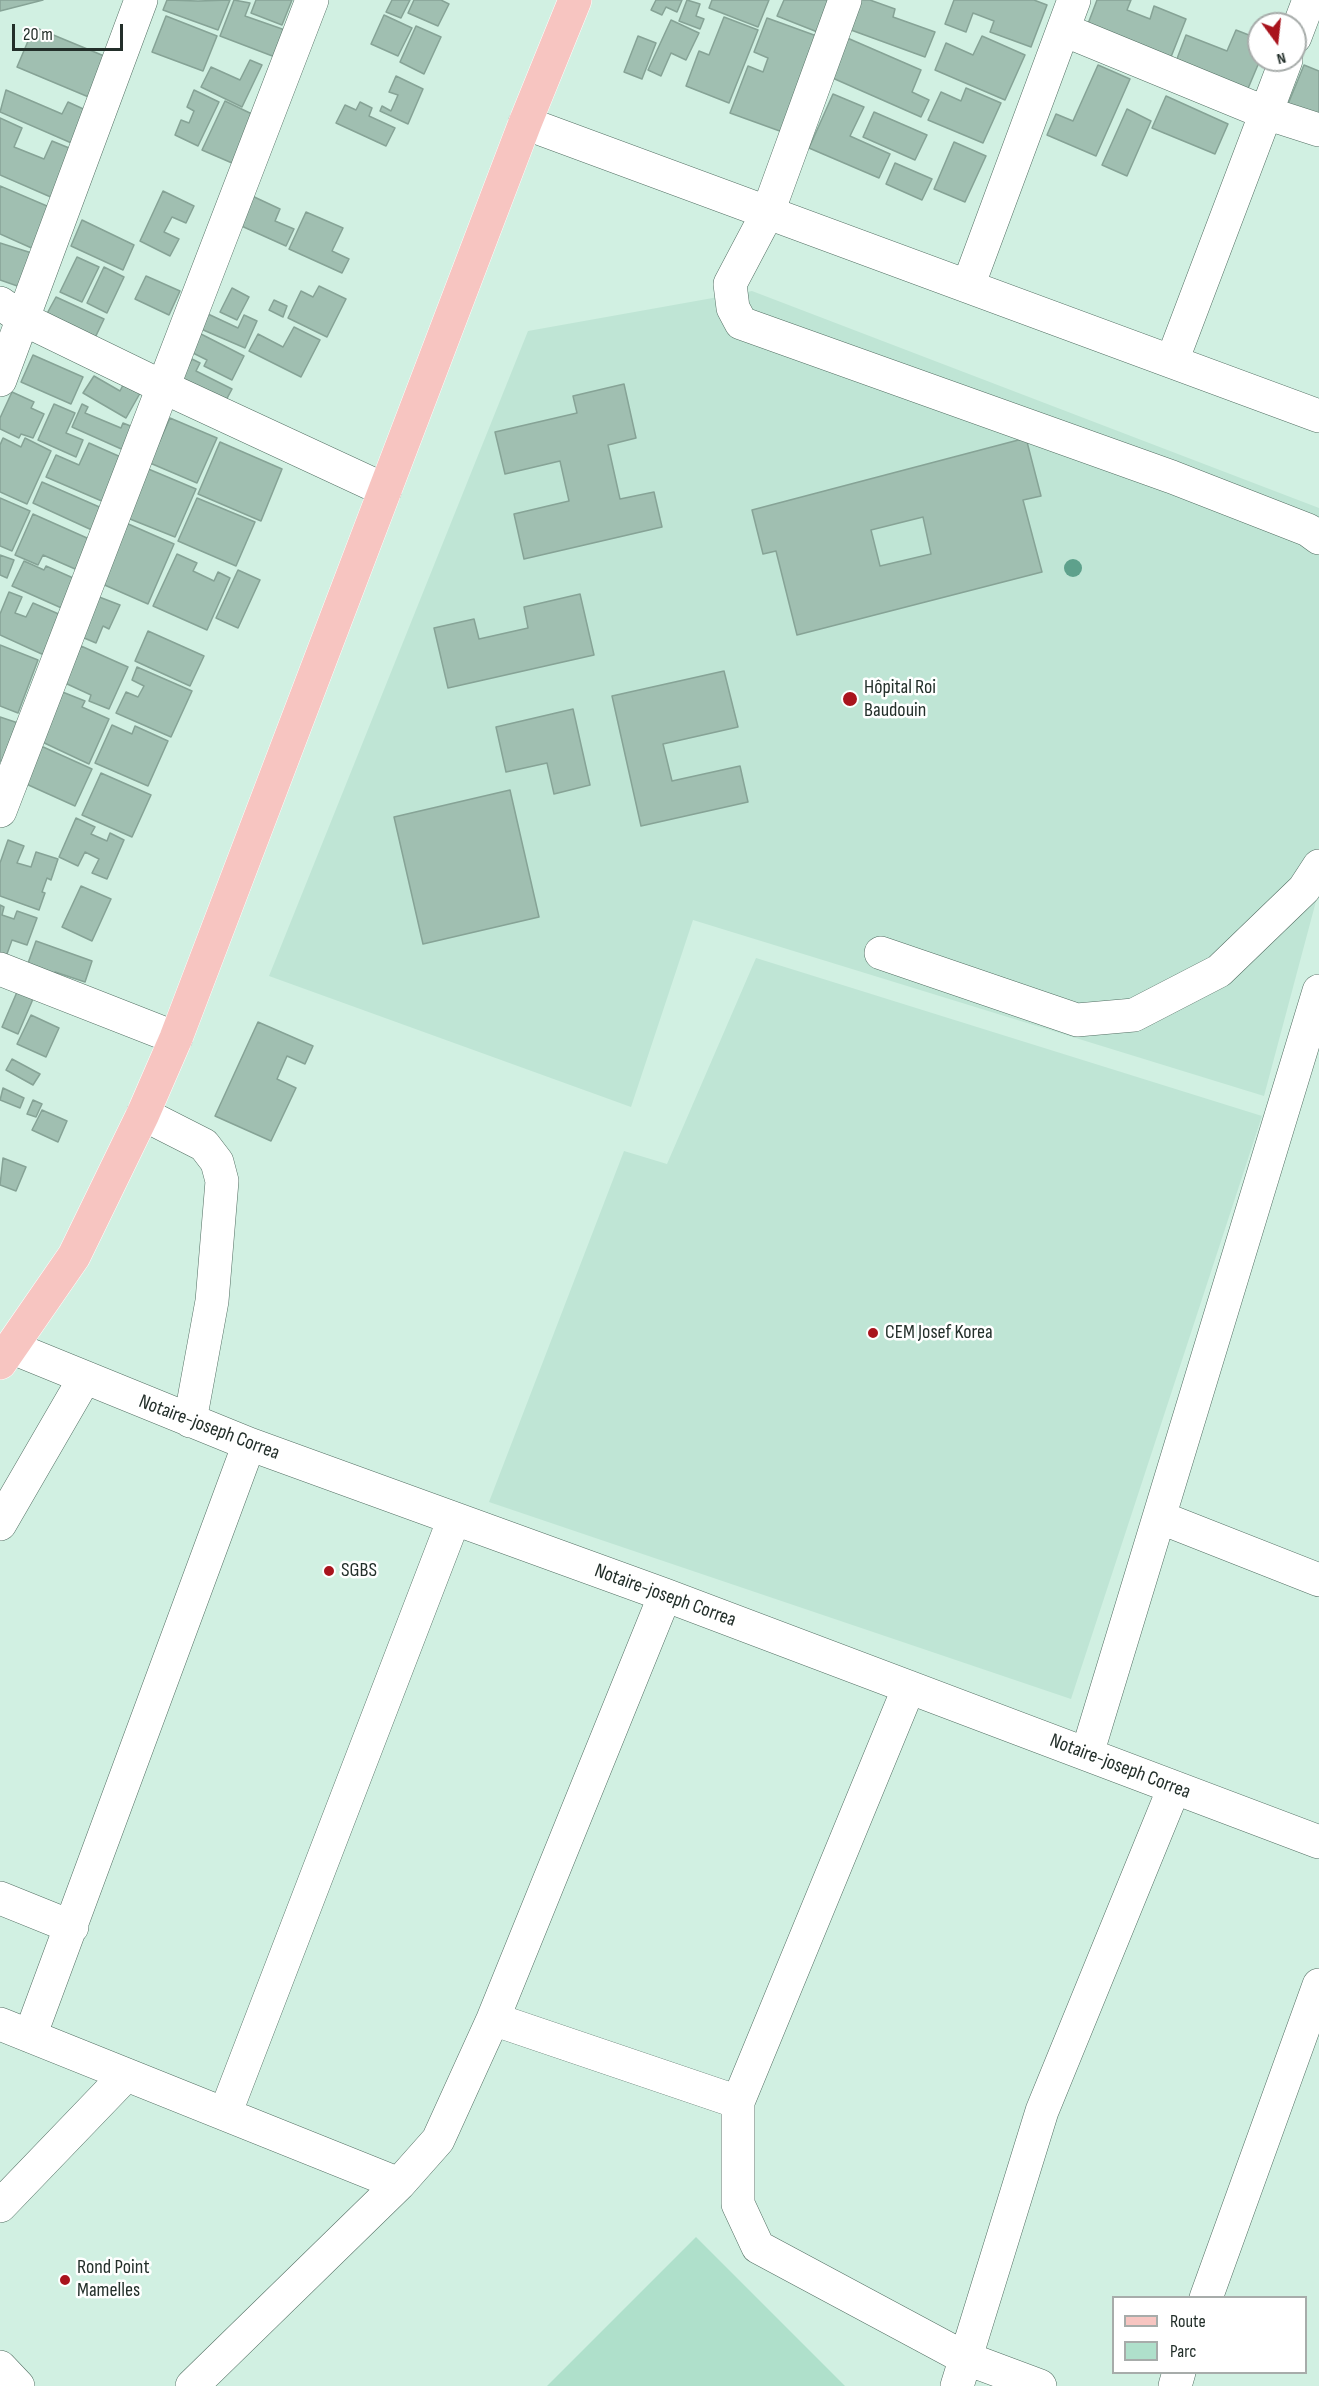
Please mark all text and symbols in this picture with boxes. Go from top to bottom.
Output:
scale bar [15,12,126,50]
north arrow [1247,12,1307,72]
text: 20 m [23,24,53,45]
text: N [1275,48,1288,68]
place label: Hôpital Roi Baudouin [864,676,936,723]
marker: Hôpital Roi Baudouin [841,690,859,708]
place label: CEM Josef Korea [885,1321,993,1345]
marker: CEM Josef Korea [866,1326,880,1340]
street label: Notaire-joseph Correa [135,1390,283,1466]
place label: SGBS [341,1559,377,1583]
street label: Notaire-joseph Correa [591,1559,739,1633]
marker: SGBS [322,1564,336,1578]
street label: Notaire-joseph Correa [1046,1729,1194,1805]
place label: Rond Point Mamelles [77,2256,150,2303]
marker: Rond Point Mamelles [58,2273,72,2287]
legend [1112,2296,1307,2374]
text: Route [1170,2311,1206,2332]
text: Parc [1170,2341,1196,2362]

